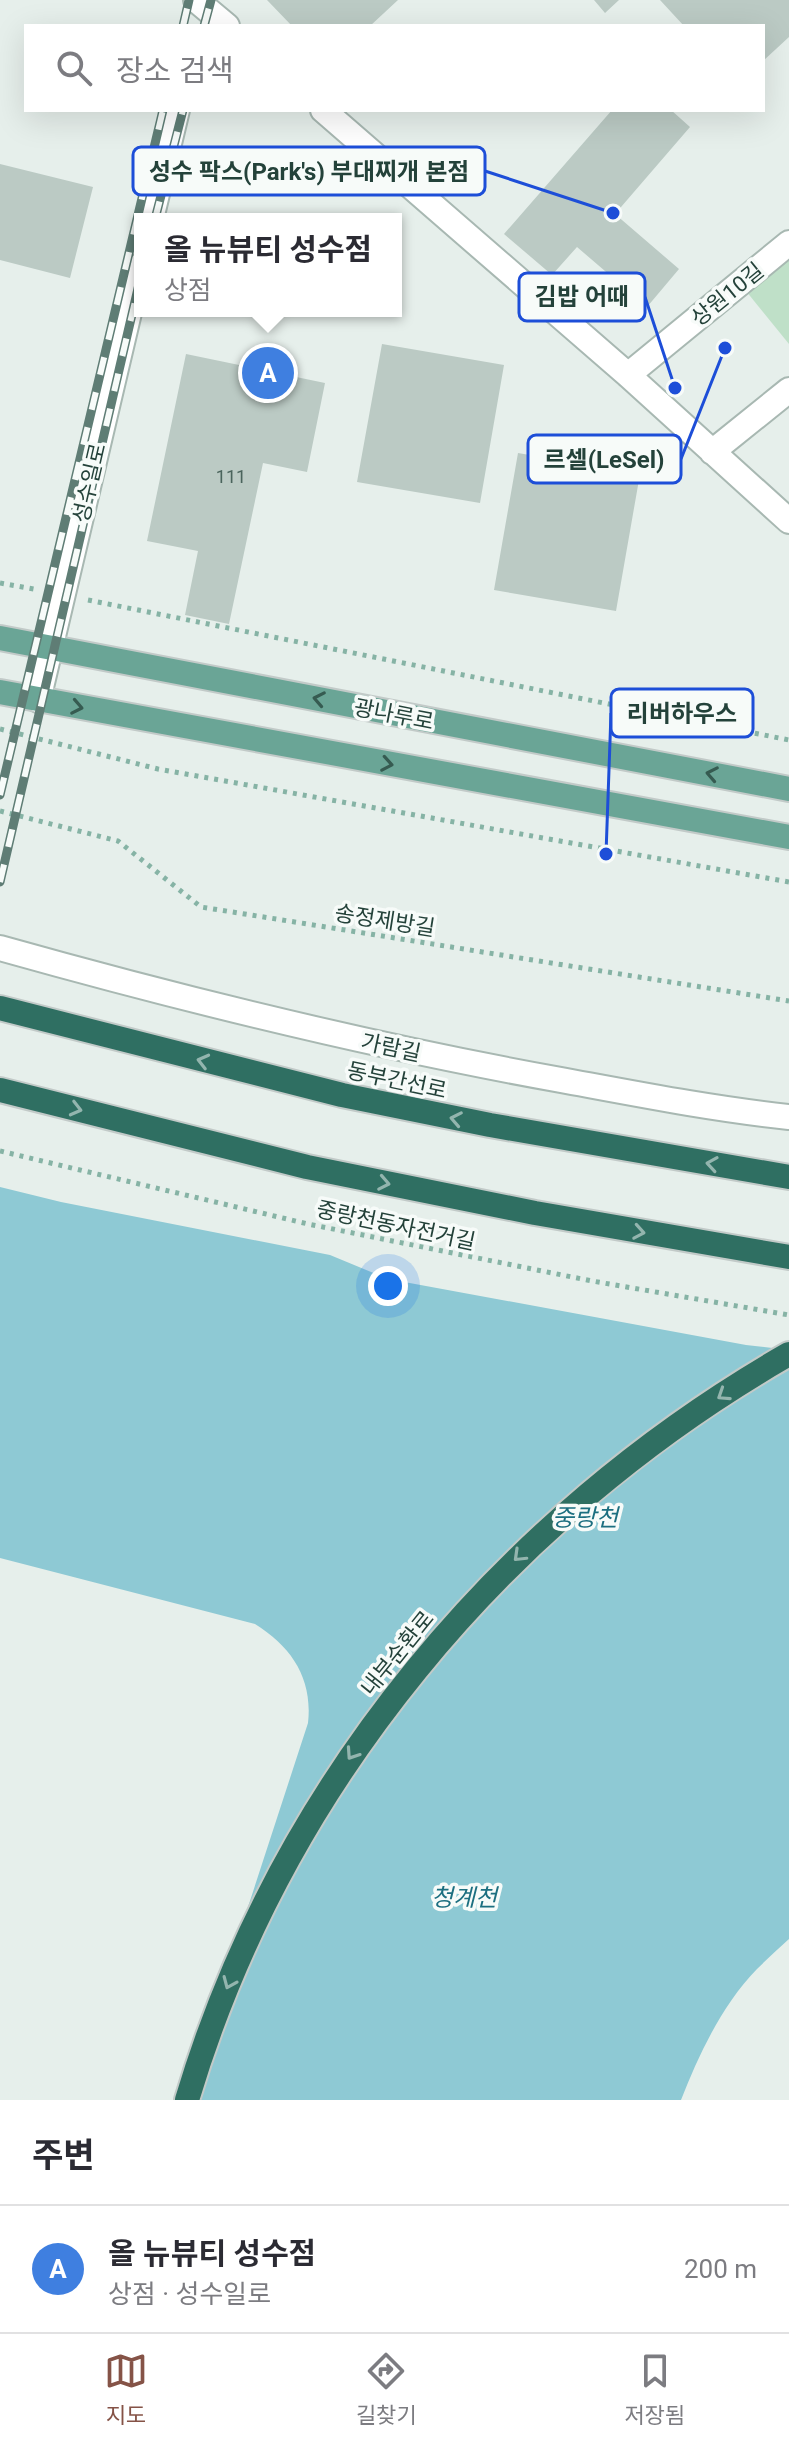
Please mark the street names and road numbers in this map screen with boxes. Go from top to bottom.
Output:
street label: 상원10길 [686,258,768,331]
street label: 성수일로 [68,441,111,525]
street label: 광나루로 [352,694,436,734]
street label: 송정제방길 [333,900,437,941]
street label: 가람길 [359,1029,423,1066]
street label: 동부간선로 [345,1058,449,1103]
street label: 중랑천동자전거길 [314,1196,478,1255]
street label: 내부순환로 [356,1606,439,1701]

